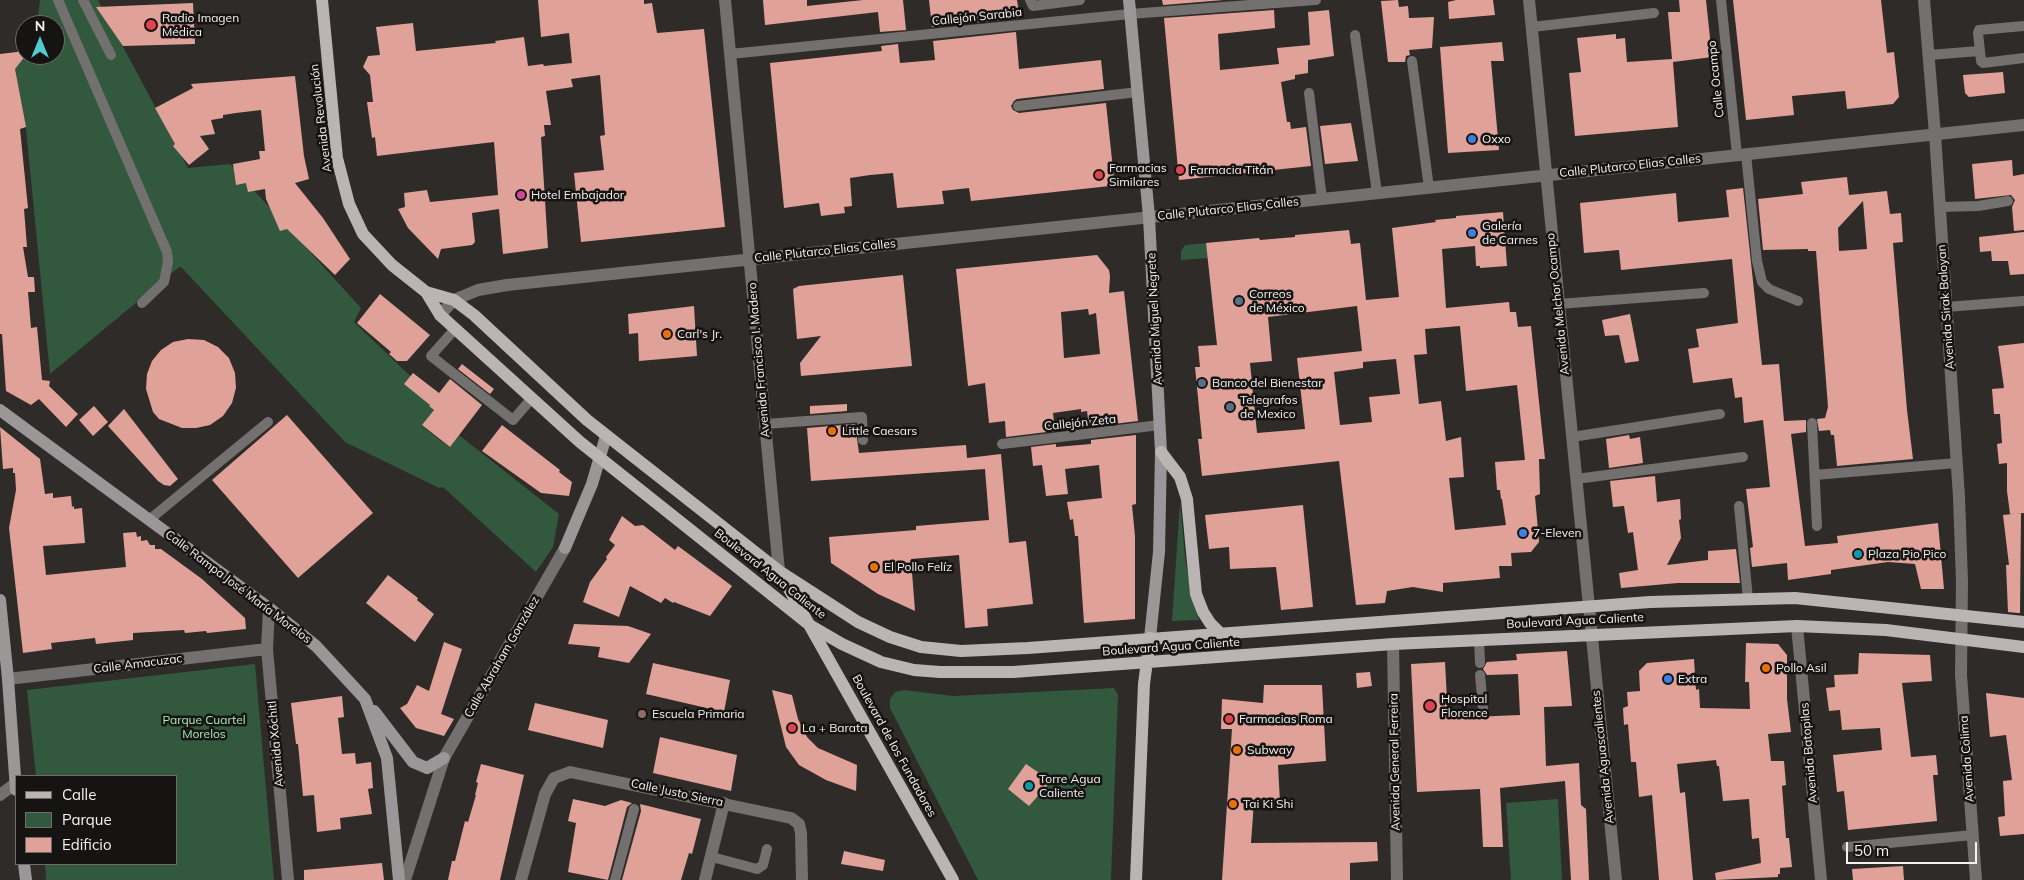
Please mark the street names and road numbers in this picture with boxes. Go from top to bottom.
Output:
street label: Callejón Sarabia [931,5,1023,29]
street label: Calle Ocampo [1705,40,1727,118]
street label: Avenida Revolución [307,63,335,173]
street label: Calle Plutarco Elias Calles [1559,151,1701,181]
street label: Calle Plutarco Elias Calles [1157,194,1299,224]
street label: Avenida Melchor Ocampo [1543,232,1573,376]
street label: Calle Plutarco Elias Calles [754,236,896,266]
street label: Avenida Sirak Baloyan [1934,244,1958,370]
street label: Avenida Miguel Negrete [1144,252,1166,386]
street label: Avenida Francisco I. Madero [745,282,773,438]
street label: Callejón Zeta [1043,412,1117,434]
street label: Boulevard Agua Caliente [711,526,829,622]
street label: Calle Rampa José María Morelos [162,527,314,647]
street label: Calle Abraham González [461,594,543,720]
street label: Boulevard Agua Caliente [1506,610,1644,632]
street label: Boulevard Agua Caliente [1102,635,1240,659]
street label: Calle Amacuzac [93,651,183,677]
street label: Boulevard de los Fundadores [849,672,939,820]
street label: Avenida Aguascalientes [1589,690,1617,824]
street label: Avenida General Ferreira [1387,693,1403,831]
street label: Avenida Xóchitl [265,700,287,788]
street label: Avenida Batopilas [1797,702,1821,804]
street label: Avenida Colima [1957,715,1977,803]
street label: Calle Justo Sierra [629,776,725,810]

